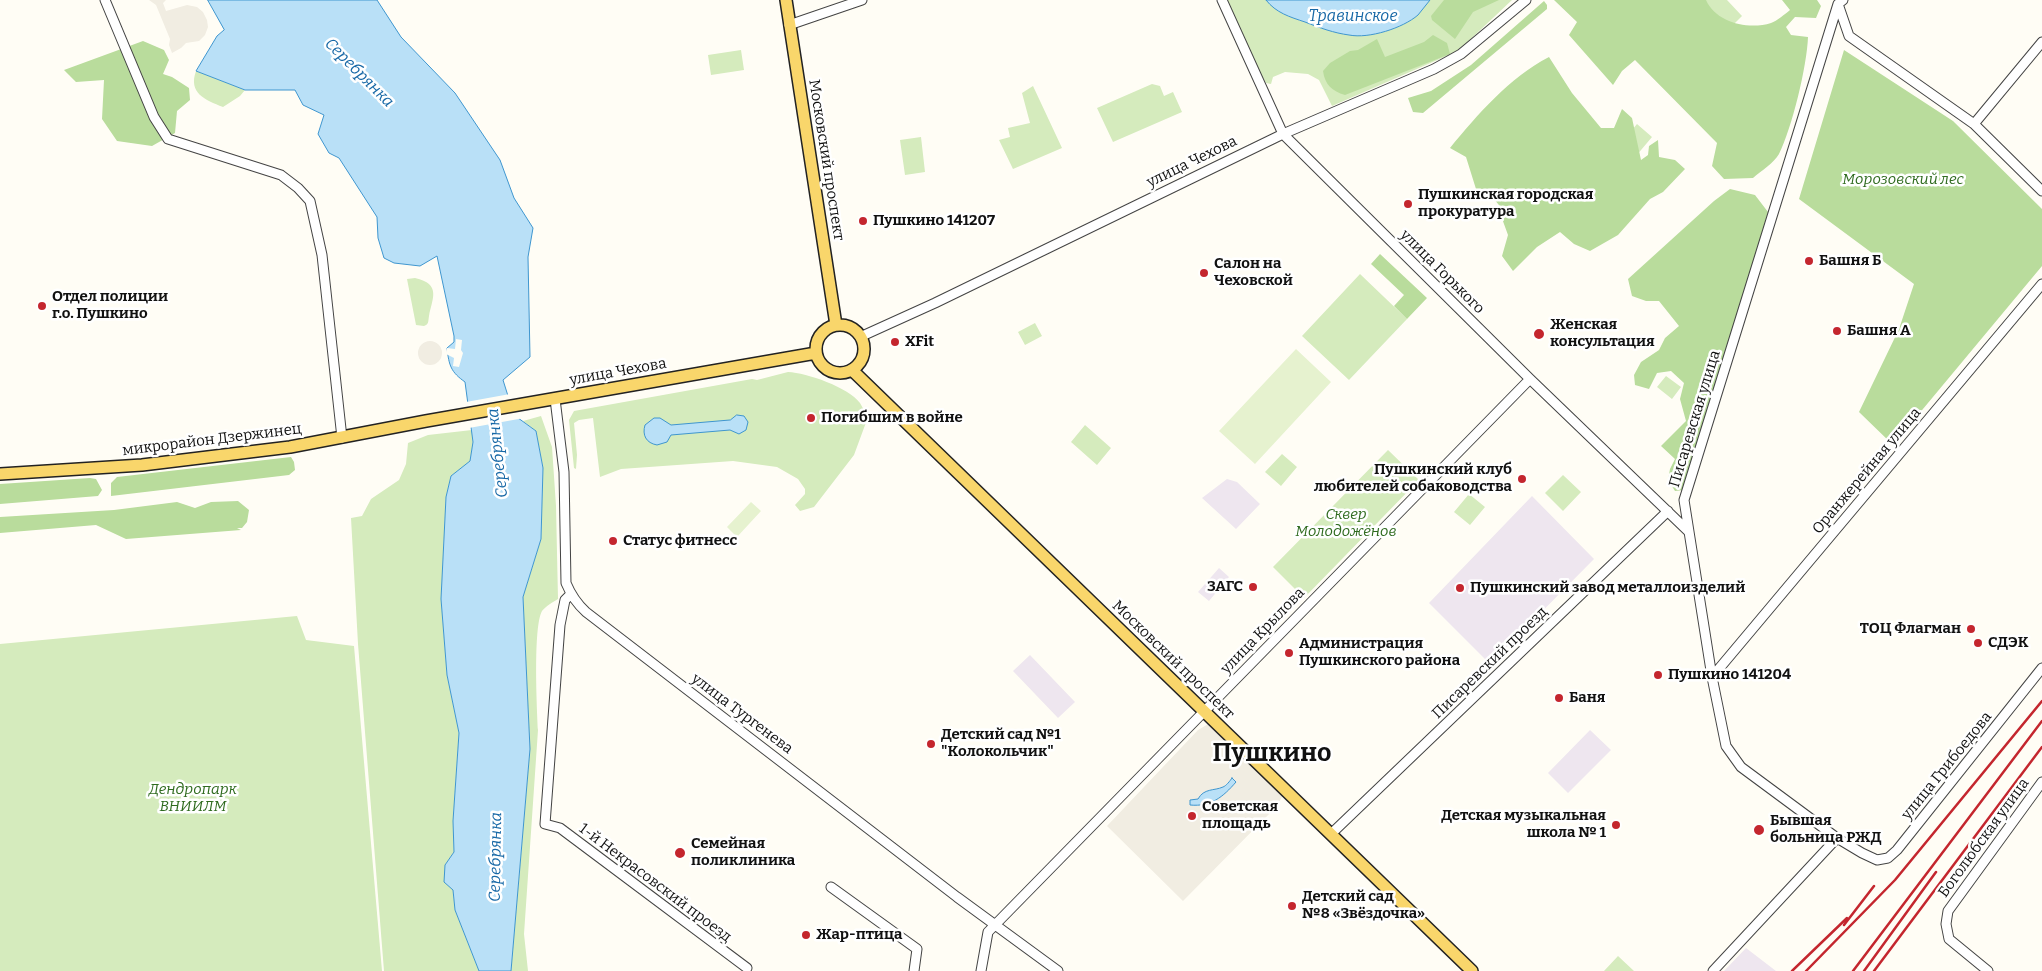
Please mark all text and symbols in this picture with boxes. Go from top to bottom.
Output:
water label: Травинское [1309,7,1397,27]
water label: Серебрянка [320,34,398,112]
street label: Московский проспект [804,78,848,242]
street label: улица Чехова [1144,132,1240,192]
park label: Морозовский лес [1842,171,1964,189]
place label: Пушкинская городская прокуратура [1418,186,1593,221]
marker: Пушкинская городская прокуратура [1402,198,1414,210]
place label: Пушкино 141207 [873,212,995,230]
marker: Пушкино 141207 [857,215,869,227]
street label: улица Горького [1396,226,1488,318]
place label: Башня Б [1819,252,1882,270]
place label: Салон на Чеховской [1214,255,1293,290]
marker: Башня Б [1803,255,1815,267]
marker: Салон на Чеховской [1198,267,1210,279]
place label: Отдел полиции г.о. Пушкино [52,288,168,323]
marker: Отдел полиции г.о. Пушкино [36,300,48,312]
place label: Женская консультация [1550,316,1655,351]
place label: Башня А [1847,322,1911,340]
marker: Башня А [1831,325,1843,337]
marker: Женская консультация [1532,327,1546,341]
place label: XFit [905,333,934,351]
marker: XFit [889,336,901,348]
street label: Писаревская улица [1666,348,1724,490]
street label: улица Чехова [568,355,668,389]
street label: Оранжерейная улица [1809,404,1925,538]
water label: Серебрянка [484,407,512,499]
place label: Погибшим в войне [821,409,963,427]
marker: Погибшим в войне [805,412,817,424]
street label: микрорайон Дзержинец [121,420,303,460]
place label: Пушкинский клуб любителей собаководства [1314,461,1512,496]
marker: Пушкинский клуб любителей собаководства [1516,473,1528,485]
park label: Сквер Молодожёнов [1295,506,1397,541]
place label: Статус фитнесс [623,532,737,550]
marker: Статус фитнесс [607,535,619,547]
place label: ЗАГС [1207,578,1243,596]
place label: Пушкинский завод металлоизделий [1470,579,1745,597]
marker: ЗАГС [1247,581,1259,593]
marker: Пушкинский завод металлоизделий [1454,582,1466,594]
street label: улица Крылова [1217,584,1309,678]
street label: Московский проспект [1108,597,1238,723]
street label: Писаревский проезд [1429,603,1551,723]
place label: ТОЦ Флагман [1860,620,1961,638]
marker: ТОЦ Флагман [1965,623,1977,635]
place label: СДЭК [1988,634,2029,652]
place label: Администрация Пушкинского района [1299,635,1460,670]
marker: СДЭК [1972,637,1984,649]
marker: Администрация Пушкинского района [1283,647,1295,659]
place label: Пушкино 141204 [1668,666,1791,684]
marker: Пушкино 141204 [1652,669,1664,681]
street label: улица Тургенева [688,670,796,758]
place label: Баня [1569,689,1605,707]
marker: Баня [1553,692,1565,704]
street label: улица Грибоедова [1898,708,1996,824]
place label: Детский сад №1 "Колокольчик" [941,726,1061,761]
marker: Детский сад №1 "Колокольчик" [925,738,937,750]
district label: Пушкино [1213,739,1331,769]
street label: Боголюбская улица [1935,775,2033,901]
park label: Дендропарк ВНИИЛМ [149,781,237,816]
place label: Советская площадь [1202,798,1278,833]
place label: Детская музыкальная школа № 1 [1441,807,1606,842]
marker: Советская площадь [1186,810,1198,822]
water label: Серебрянка [486,812,506,902]
place label: Бывшая больница РЖД [1770,812,1882,847]
marker: Детская музыкальная школа № 1 [1610,819,1622,831]
street label: 1-й Некрасовский проезд [575,820,735,946]
marker: Бывшая больница РЖД [1752,823,1766,837]
place label: Семейная поликлиника [691,835,795,870]
marker: Семейная поликлиника [673,846,687,860]
place label: Детский сад №8 «Звёздочка» [1302,888,1425,923]
marker: Детский сад №8 «Звёздочка» [1286,900,1298,912]
place label: Жар-птица [816,926,902,944]
marker: Жар-птица [800,929,812,941]

